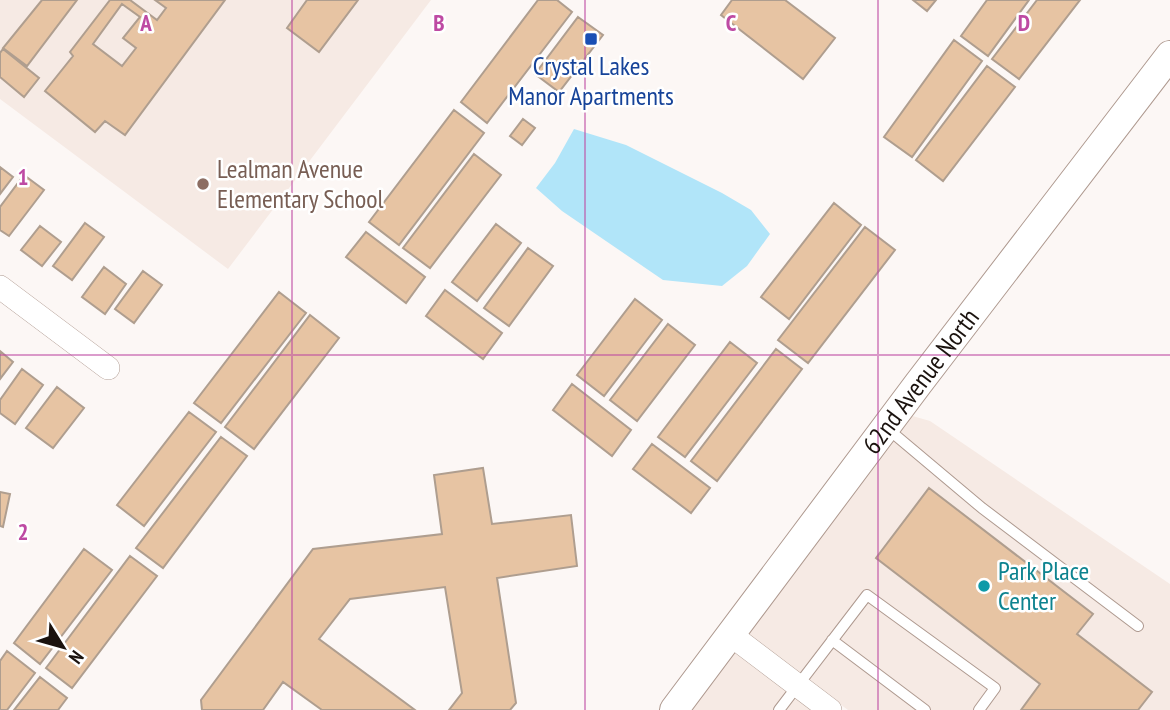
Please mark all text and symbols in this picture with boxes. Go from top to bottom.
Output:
text: A [139,8,152,37]
text: B [433,8,445,37]
text: C [726,8,737,37]
text: D [1018,8,1030,37]
marker: Crystal Lakes Manor Apartments [583,31,599,47]
place label: Crystal Lakes Manor Apartments [508,49,674,112]
place label: Lealman Avenue Elementary School [217,152,384,215]
text: 1 [18,162,29,191]
marker: Lealman Avenue Elementary School [195,176,211,192]
street label: 62nd Avenue North [855,302,986,460]
text: 2 [18,517,29,546]
place label: Park Place Center [998,554,1089,617]
marker: Park Place Center [976,578,992,594]
north arrow [28,612,98,682]
text: N [64,646,89,669]

